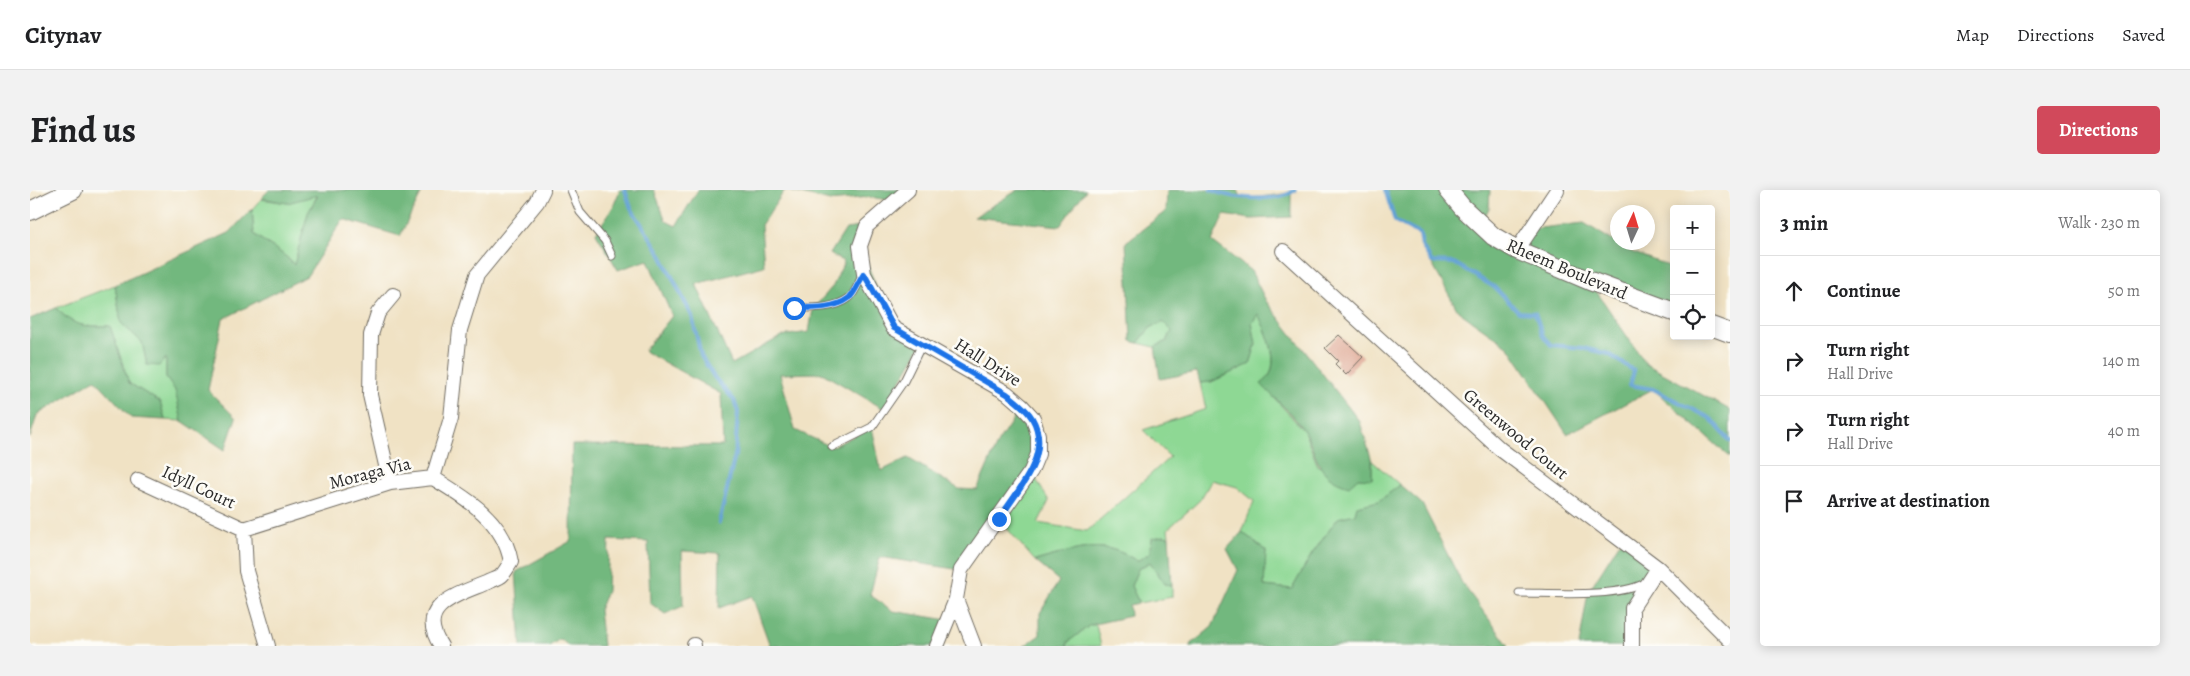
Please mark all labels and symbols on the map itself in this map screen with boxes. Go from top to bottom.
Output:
north arrow [1610,205,1655,250]
street label: Rheem Boulevard [1503,233,1632,305]
route start [783,297,806,320]
street label: Hall Drive [950,332,1026,392]
street label: Greenwood Court [1458,383,1574,485]
street label: Moraga Via [327,451,414,495]
street label: Idyll Court [158,460,240,515]
route end [988,508,1011,531]

